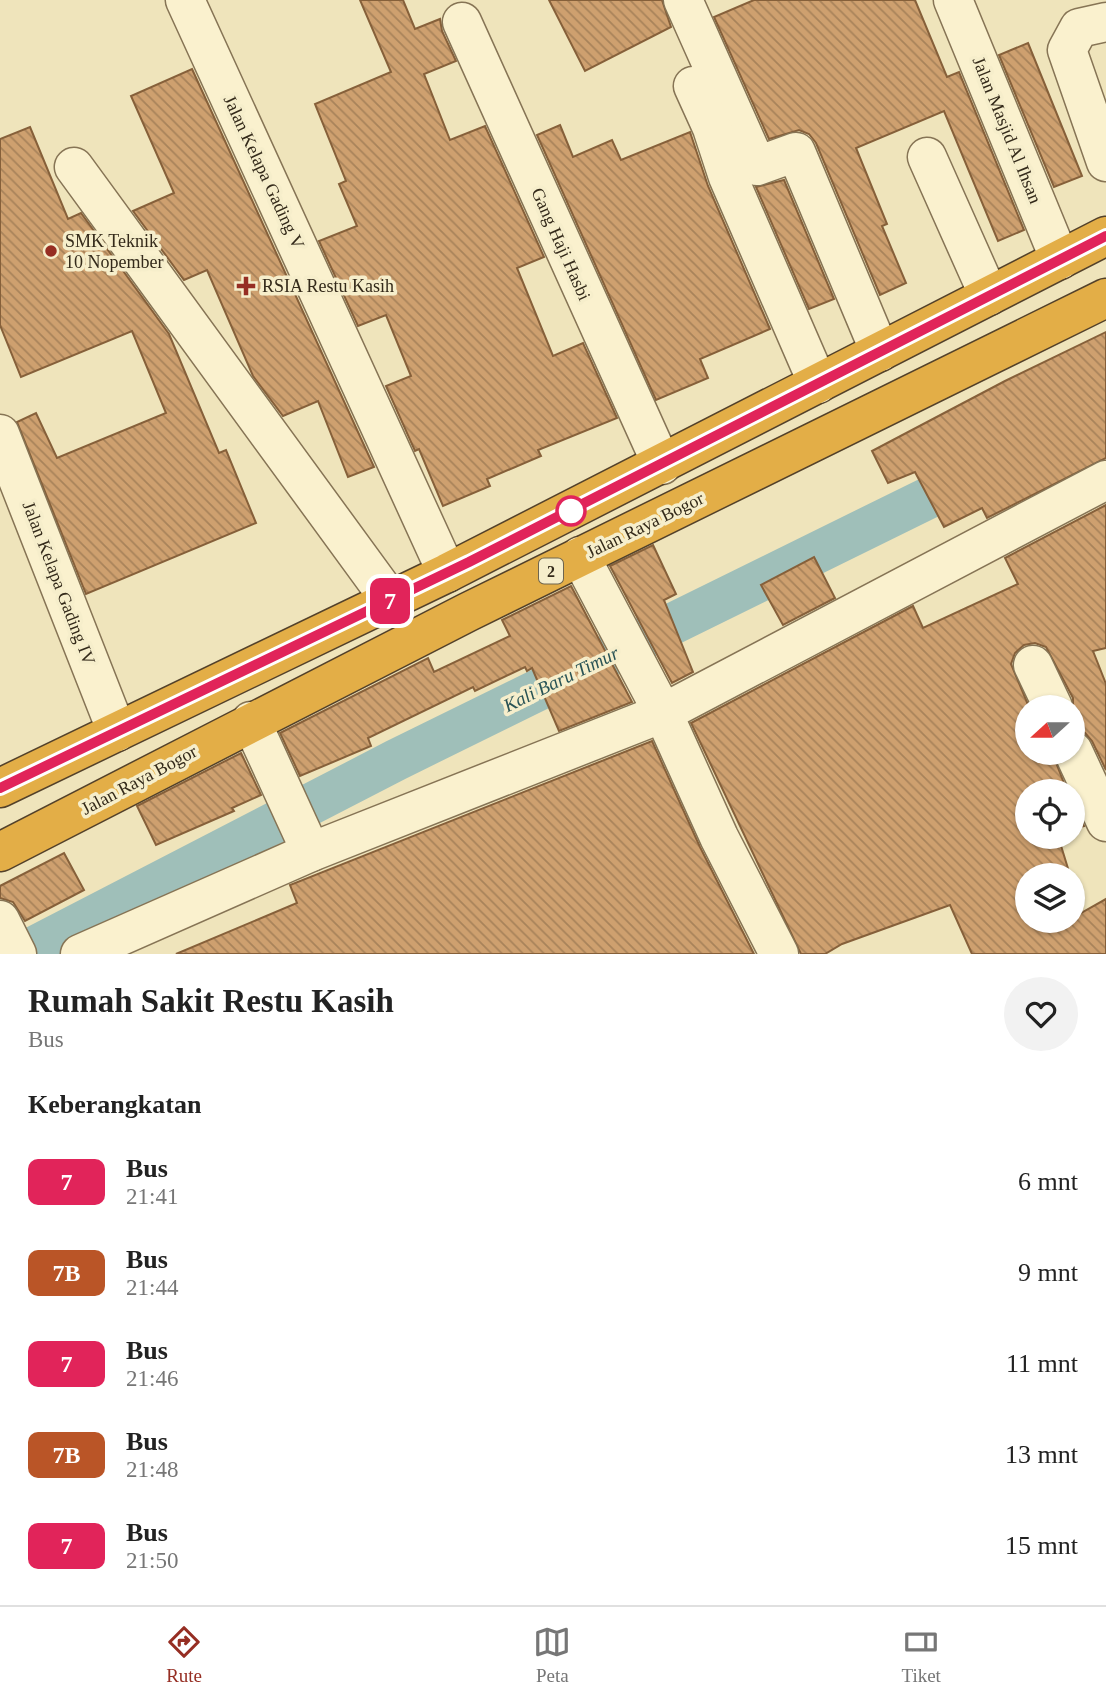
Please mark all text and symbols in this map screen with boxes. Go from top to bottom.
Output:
street label: Jalan Masjid Al Ihsan [968,54,1046,206]
street label: Jalan Kelapa Gading V [220,92,308,252]
street label: Gang Haji Hasbi [527,185,595,303]
place label: SMK Teknik 10 Nopember [65,231,163,272]
marker: SMK Teknik 10 Nopember [43,243,59,259]
marker: RSIA Restu Kasih [236,276,256,296]
place label: RSIA Restu Kasih [262,276,394,296]
street label: Jalan Raya Bogor [583,488,707,562]
unlabelled marker [556,496,586,526]
street label: Jalan Kelapa Gading IV [19,498,99,668]
road number: 2 [539,558,563,584]
line badge: 7 [367,578,413,624]
text: 7 [384,588,396,614]
water label: Kali Baru Timur [499,642,623,716]
north arrow [1015,695,1085,765]
map controls [1015,695,1085,933]
street label: Jalan Raya Bogor [78,741,200,819]
button: locate [1015,779,1085,849]
button: layers [1015,863,1085,933]
button: heart [1004,977,1078,1051]
text: Rumah Sakit Restu Kasih [28,983,394,1019]
text: Bus [28,1027,64,1052]
text: Keberangkatan [28,1090,201,1119]
text: Bus [126,1154,168,1183]
text: 6 mnt [1018,1167,1078,1196]
text: 7 [61,1169,73,1195]
text: 21:41 [126,1184,178,1209]
text: Bus [126,1245,168,1274]
text: 9 mnt [1018,1258,1078,1287]
text: 7B [52,1260,81,1286]
text: 21:44 [126,1275,178,1300]
text: Bus [126,1336,168,1365]
text: 11 mnt [1006,1349,1078,1378]
text: 7 [61,1351,73,1377]
text: 21:46 [126,1366,178,1391]
text: Bus [126,1427,168,1456]
text: 13 mnt [1005,1440,1078,1469]
text: 7B [52,1442,81,1468]
text: 21:48 [126,1457,178,1482]
text: Bus [126,1518,168,1547]
text: 15 mnt [1005,1531,1078,1560]
text: 7 [61,1533,73,1559]
text: 21:50 [126,1548,178,1573]
tab: Rute [165,1623,203,1687]
tab: Peta [533,1623,571,1687]
tab: Tiket [901,1623,941,1687]

